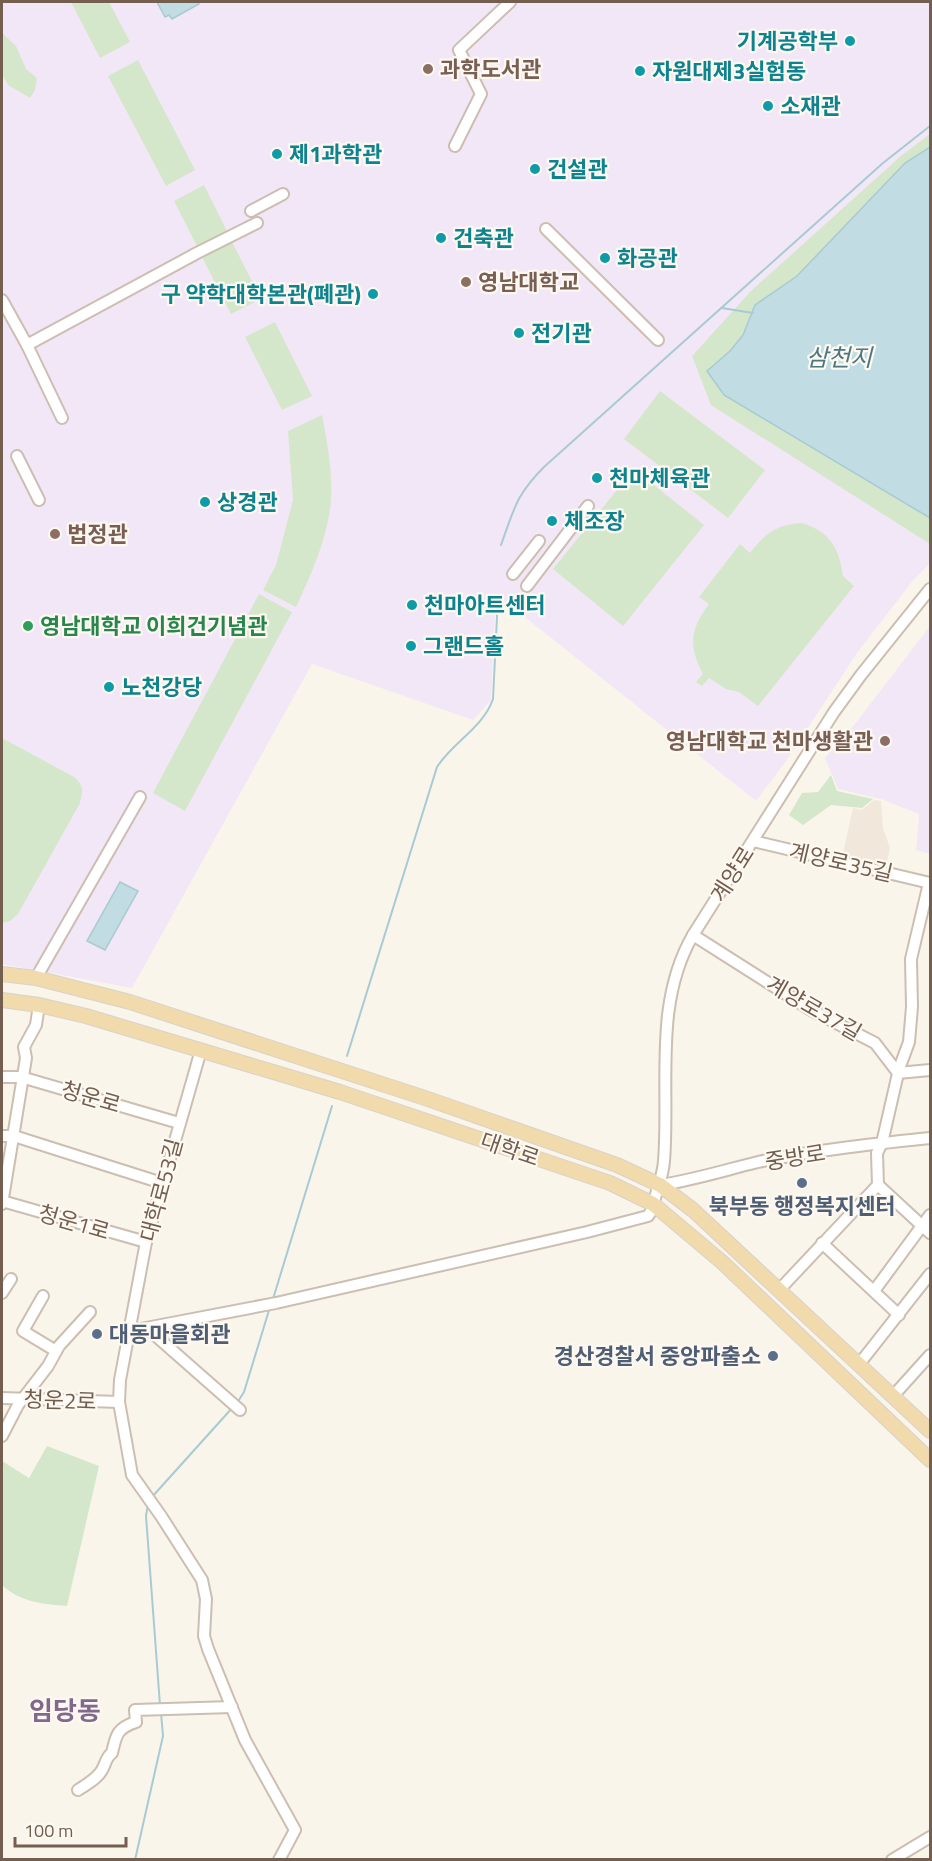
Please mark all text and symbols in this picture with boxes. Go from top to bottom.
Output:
place label: 기계공학부 [737,24,838,58]
marker: 기계공학부 [843,34,857,48]
place label: 과학도서관 [440,52,541,86]
place label: 자원대제3실험동 [652,54,806,88]
marker: 과학도서관 [421,62,435,76]
marker: 자원대제3실험동 [633,64,647,78]
place label: 소재관 [780,89,841,123]
marker: 소재관 [761,99,775,113]
place label: 제1과학관 [289,137,382,171]
marker: 제1과학관 [270,147,284,161]
place label: 건설관 [547,152,608,186]
marker: 건설관 [528,162,542,176]
place label: 건축관 [453,221,514,255]
marker: 건축관 [434,231,448,245]
place label: 화공관 [617,241,678,275]
marker: 화공관 [598,251,612,265]
place label: 영남대학교 [478,265,579,299]
marker: 영남대학교 [459,275,473,289]
place label: 구 약학대학본관(폐관) [160,277,361,311]
marker: 구 약학대학본관(폐관) [366,287,380,301]
place label: 전기관 [531,316,592,350]
marker: 전기관 [512,326,526,340]
water label: 삼천지 [806,339,874,375]
place label: 천마체육관 [609,461,710,495]
marker: 천마체육관 [590,471,604,485]
place label: 상경관 [217,485,278,519]
marker: 상경관 [198,495,212,509]
place label: 체조장 [564,504,625,538]
marker: 체조장 [545,514,559,528]
place label: 법정관 [67,517,128,551]
marker: 법정관 [48,527,62,541]
place label: 천마아트센터 [424,588,545,622]
marker: 천마아트센터 [405,598,419,612]
place label: 영남대학교 이희건기념관 [40,609,267,643]
marker: 영남대학교 이희건기념관 [21,619,35,633]
place label: 그랜드홀 [423,629,504,663]
marker: 그랜드홀 [404,639,418,653]
place label: 노천강당 [121,670,202,704]
marker: 노천강당 [102,680,116,694]
place label: 영남대학교 천마생활관 [666,724,873,758]
marker: 영남대학교 천마생활관 [878,734,892,748]
street label: 계양로35길 [786,834,896,890]
street label: 계양로 [701,839,763,909]
street label: 계양로37길 [760,967,868,1049]
street label: 청운로 [57,1072,125,1122]
street label: 대학로 [476,1123,544,1175]
street label: 대학로53길 [131,1135,191,1245]
street label: 중방로 [762,1135,828,1179]
marker: 북부동 행정복지센터 [795,1176,809,1190]
place label: 북부동 행정복지센터 [708,1189,896,1223]
street label: 청운1로 [34,1196,114,1248]
place label: 대동마을회관 [109,1317,230,1351]
marker: 대동마을회관 [90,1327,104,1341]
place label: 경산경찰서 중앙파출소 [554,1339,761,1373]
marker: 경산경찰서 중앙파출소 [766,1349,780,1363]
street label: 청운2로 [23,1382,97,1418]
district label: 임당동 [29,1691,101,1730]
scale bar [15,1810,126,1848]
text: 100 m [24,1817,73,1844]

